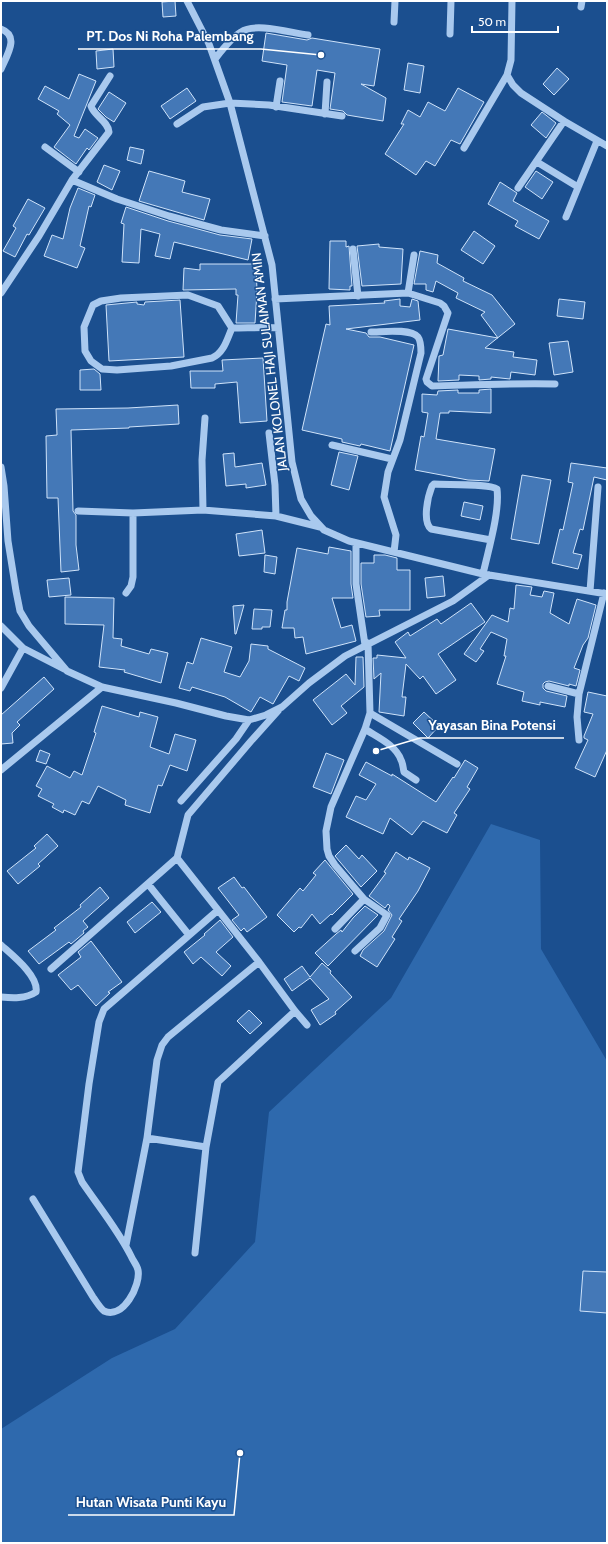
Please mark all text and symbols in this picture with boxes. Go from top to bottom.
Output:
scale bar [472,8,558,34]
text: 50 m [478,14,506,29]
callout: PT. Dos Ni Roha Palembang [78,23,261,49]
text: PT. Dos Ni Roha Palembang [86,27,254,45]
street label: JALAN KOLONEL HAJI SULAIMAN AMIN [248,252,290,473]
callout: Yayasan Bina Potensi [420,712,564,738]
text: Yayasan Bina Potensi [427,716,556,734]
callout: Hutan Wisata Punti Kayu [68,1489,234,1515]
text: Hutan Wisata Punti Kayu [76,1493,226,1511]

